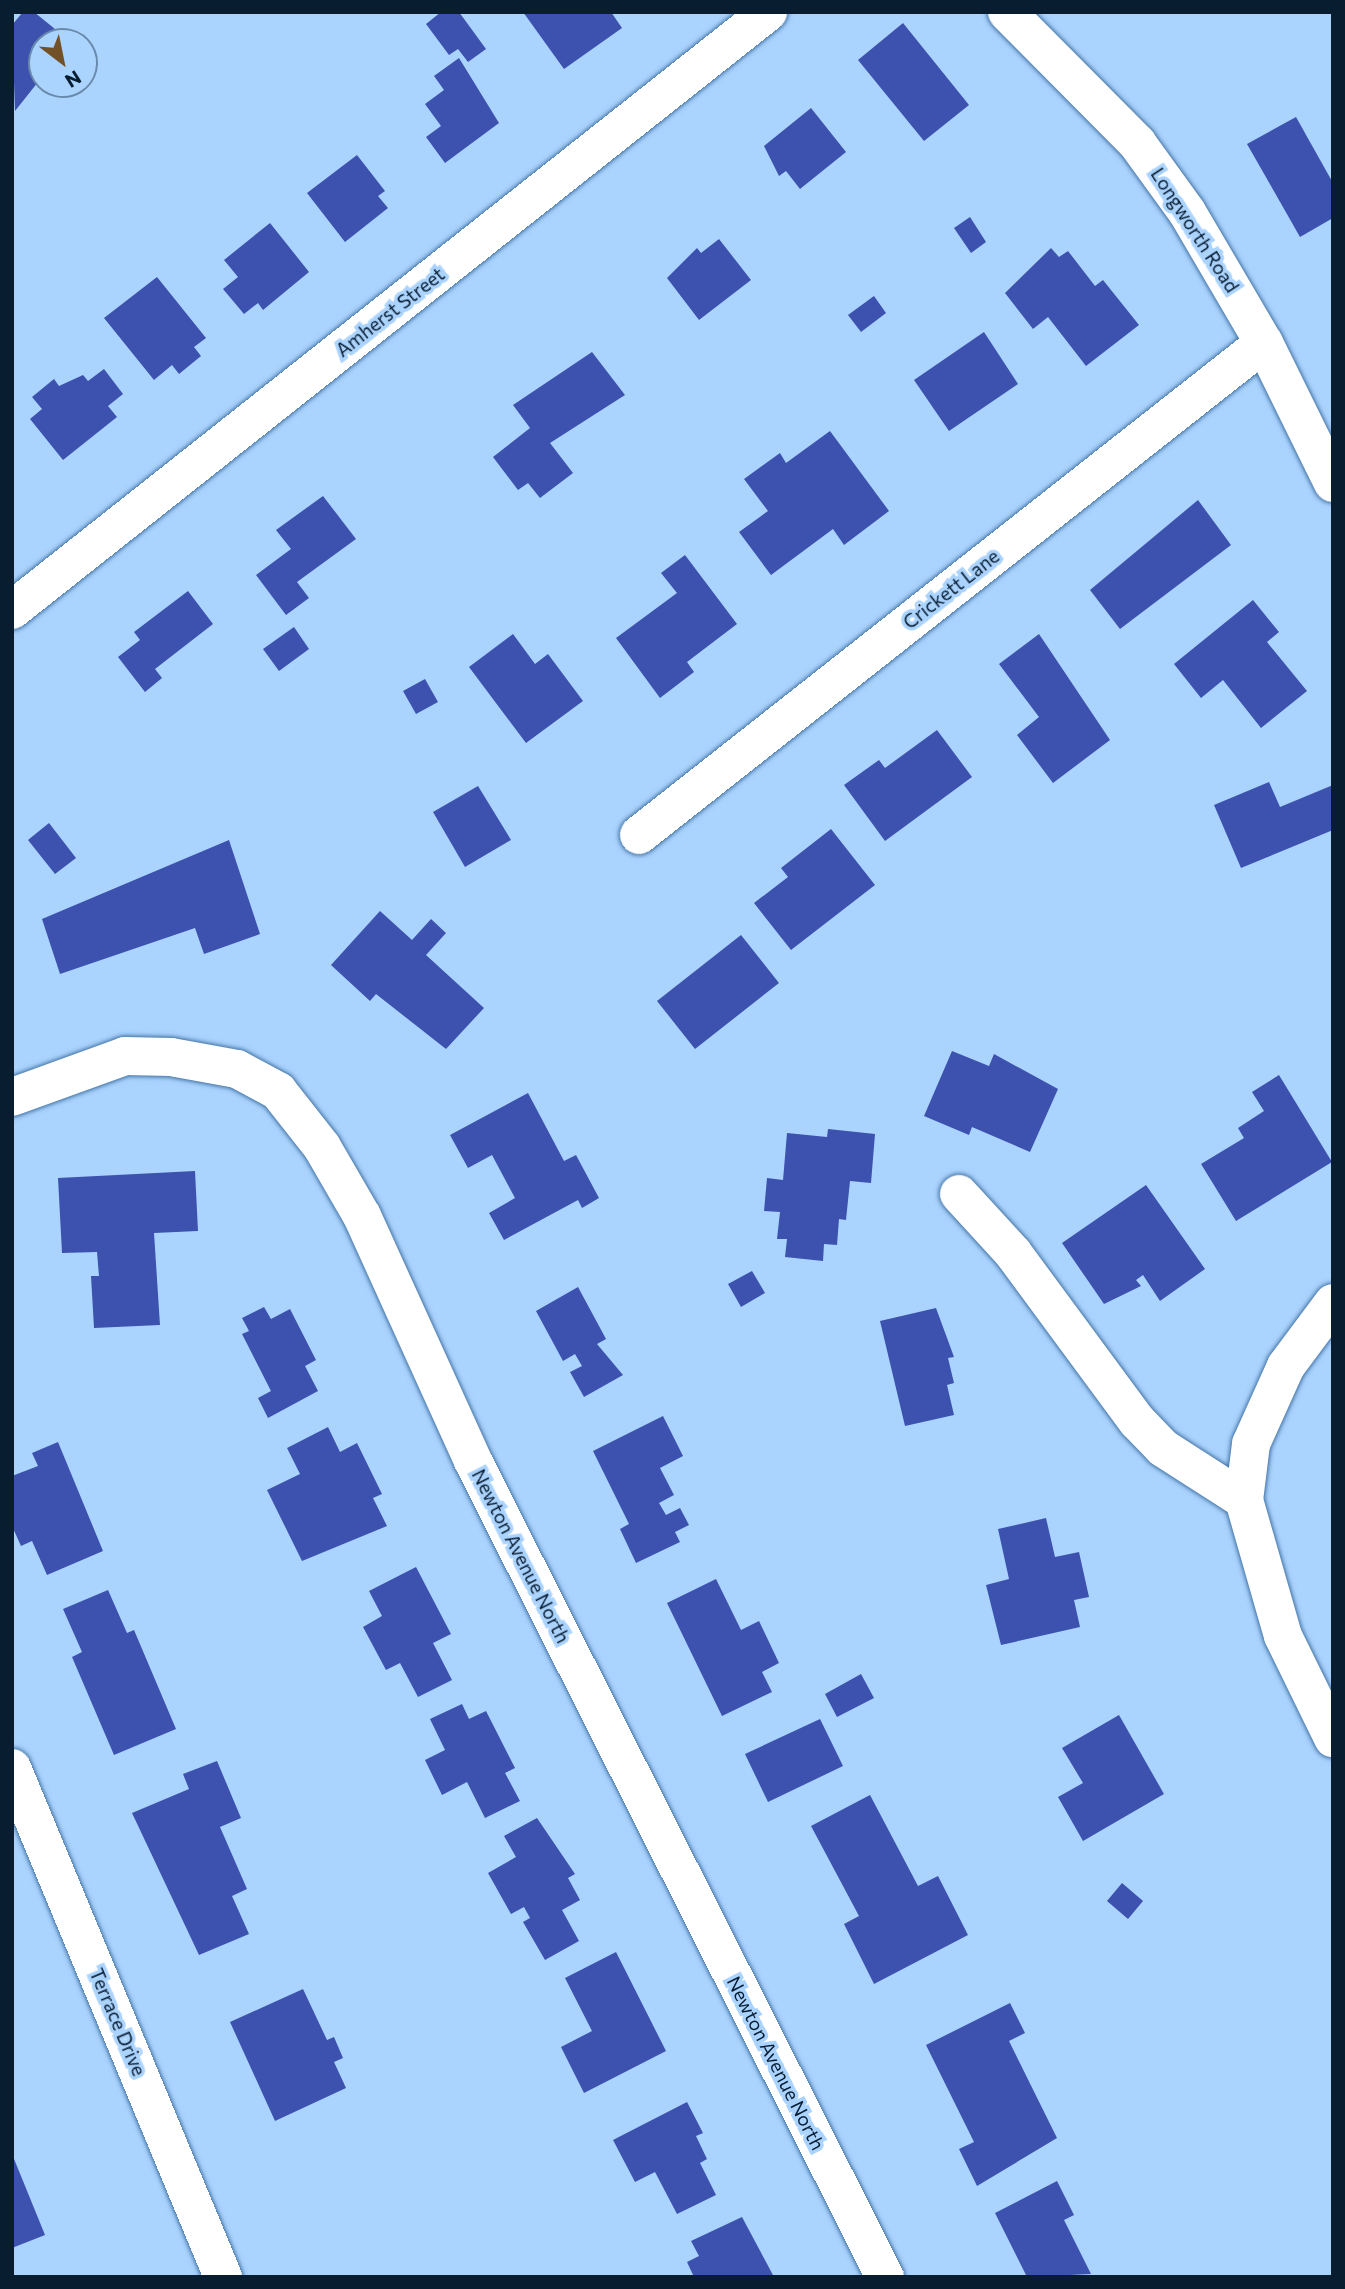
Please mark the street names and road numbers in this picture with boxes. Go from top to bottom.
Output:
street label: Longworth Road [1146,163,1244,297]
street label: Amherst Street [331,263,449,361]
street label: Crickett Lane [898,544,1004,634]
street label: Newton Avenue North [467,1465,575,1647]
street label: Terrace Drive [85,1965,151,2079]
street label: Newton Avenue North [722,1972,830,2154]

